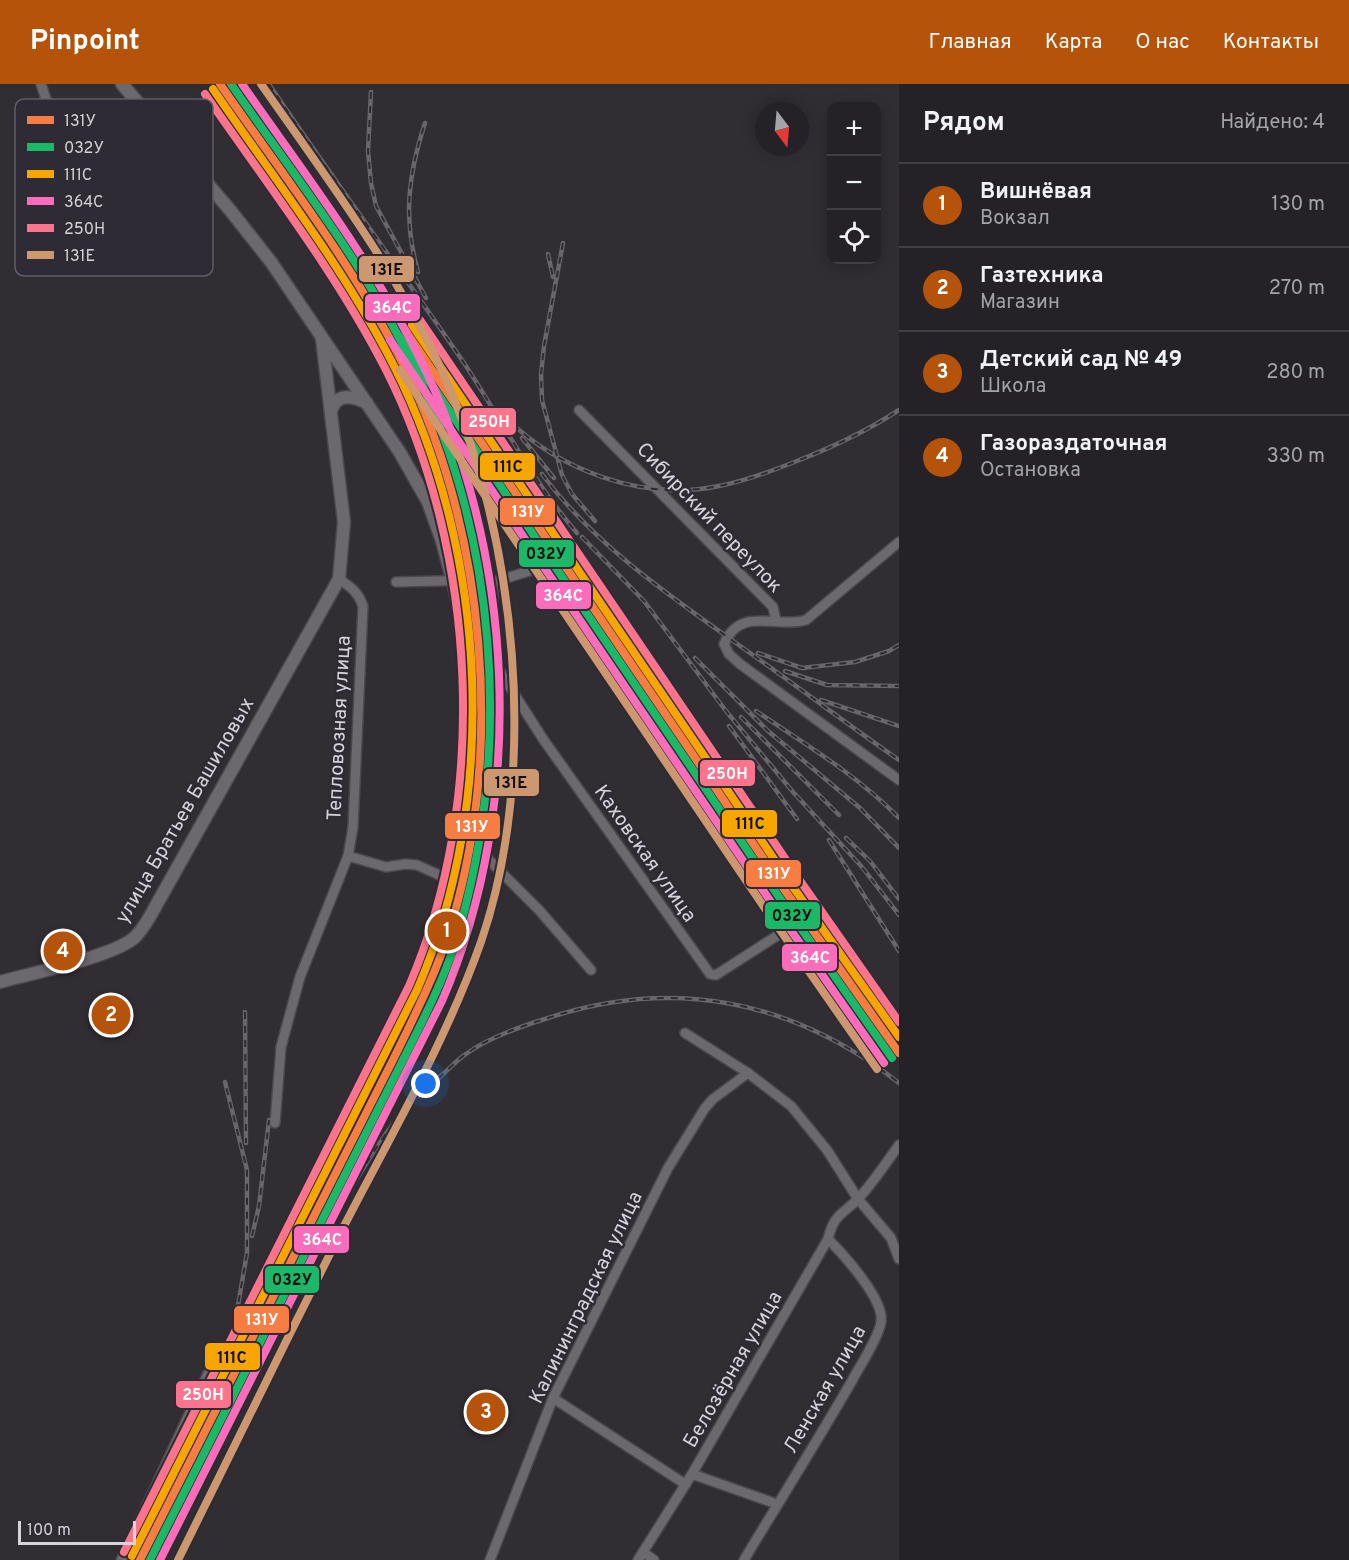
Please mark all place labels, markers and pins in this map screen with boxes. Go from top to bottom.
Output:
pin: 1 [428,908,466,954]
pin: 4 [44,928,82,974]
pin: 2 [92,992,130,1038]
pin: 3 [466,1390,506,1434]

